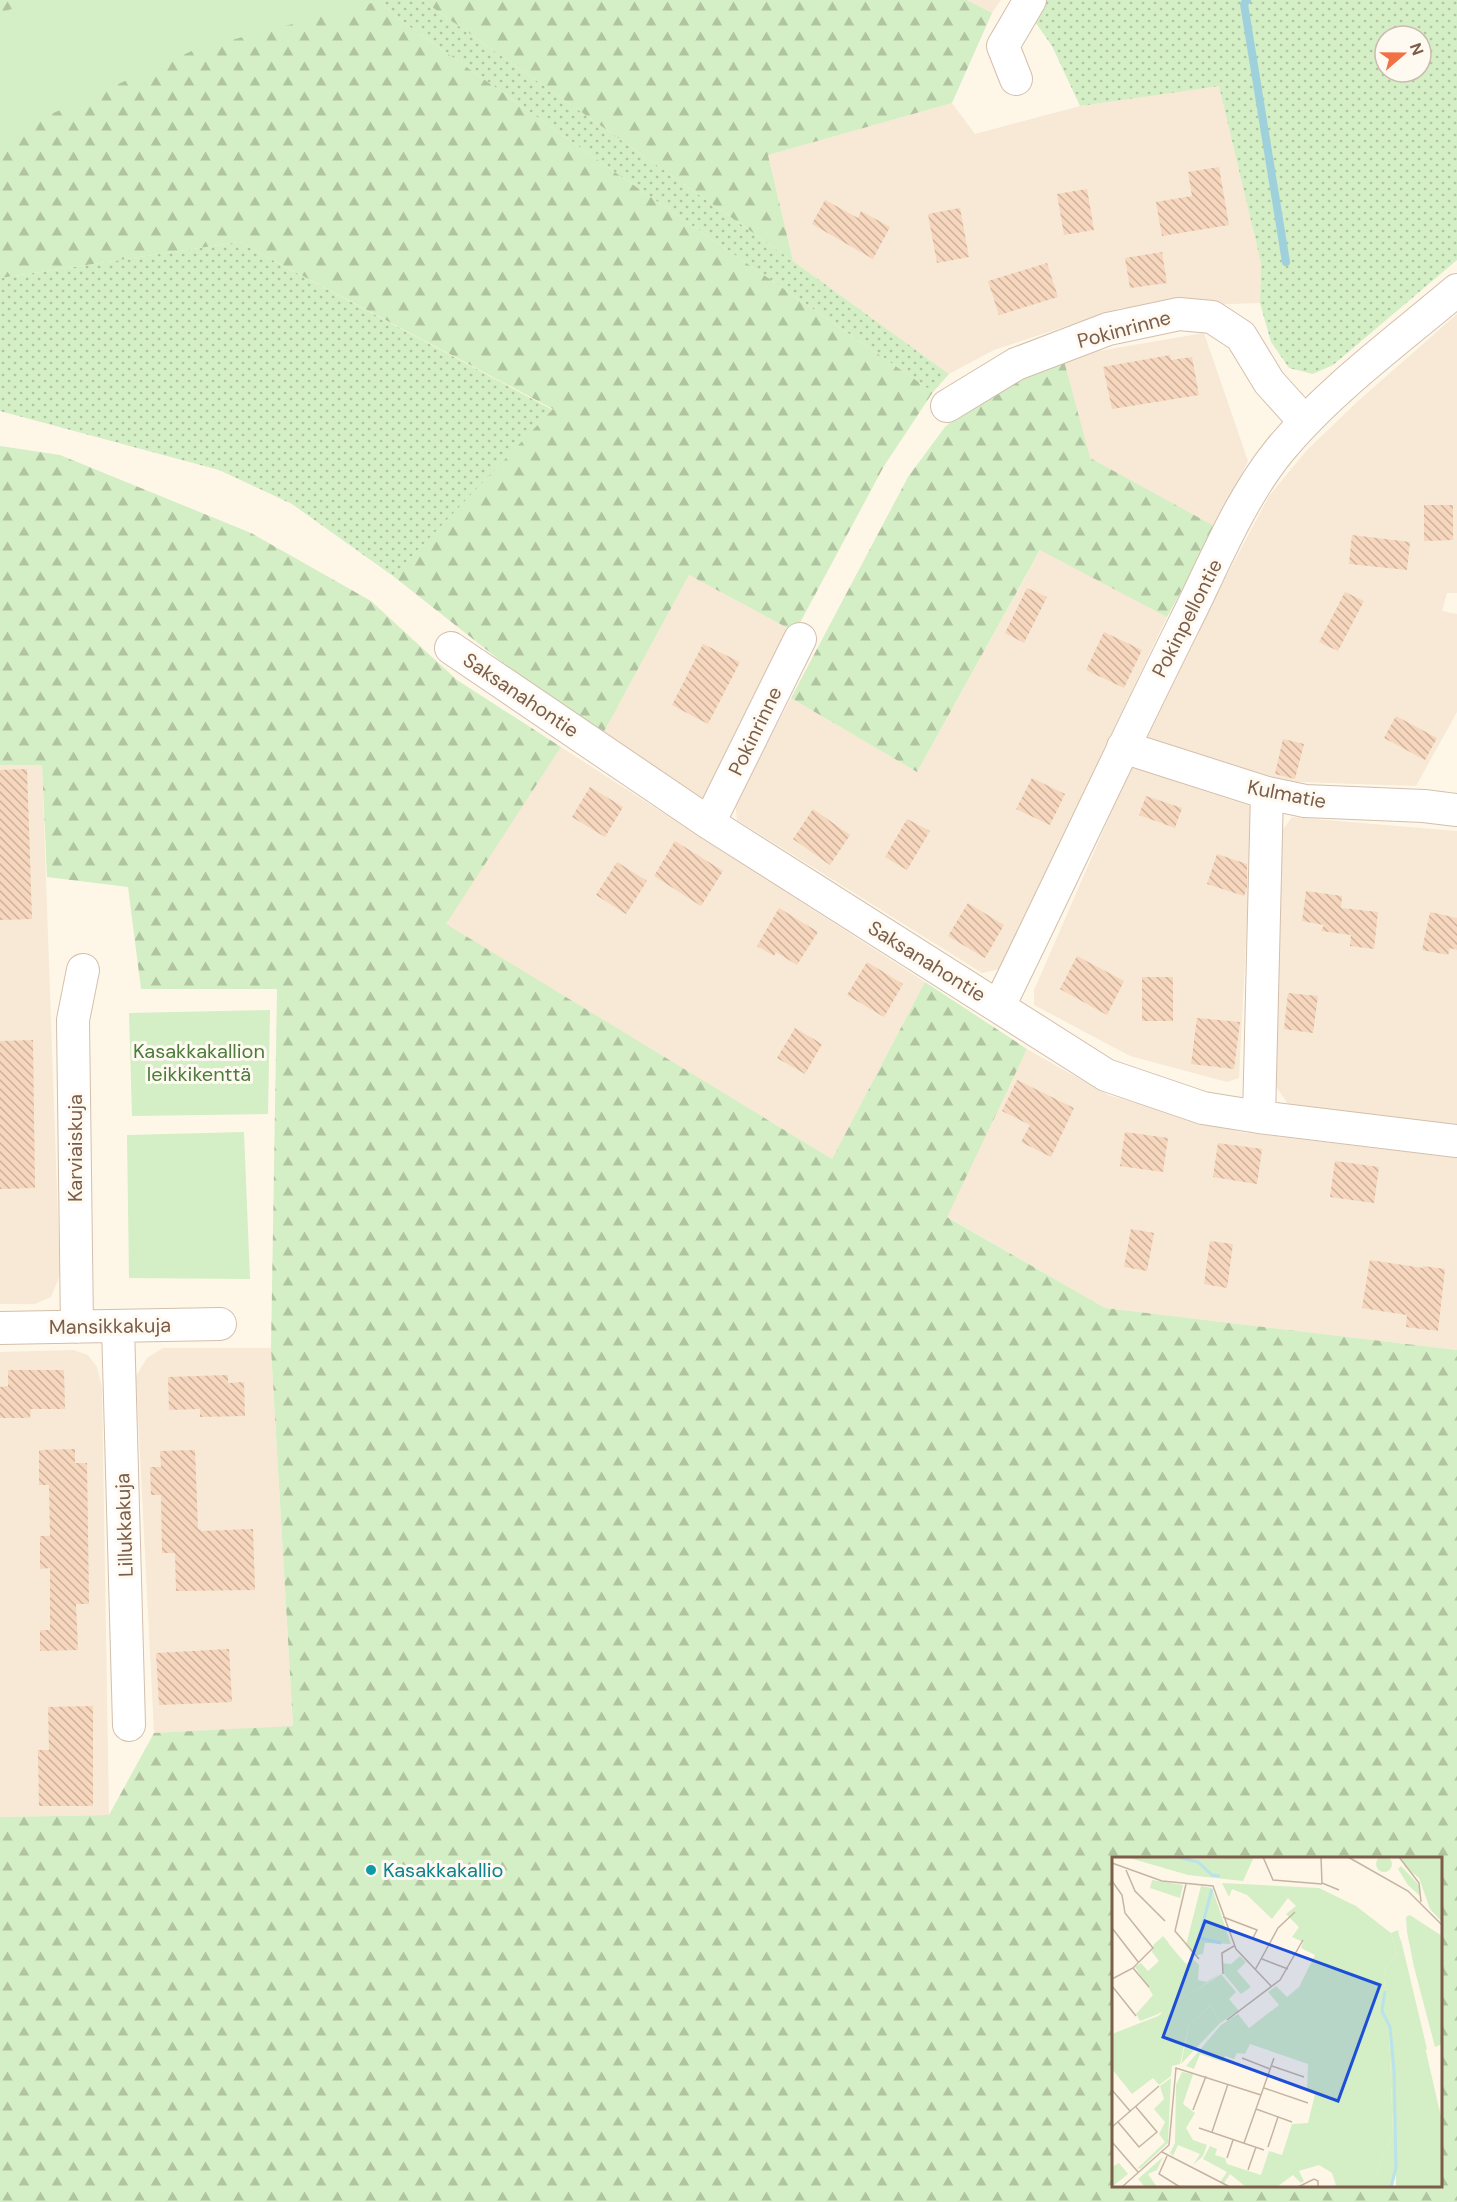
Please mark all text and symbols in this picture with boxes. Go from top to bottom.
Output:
north arrow [1373,24,1433,84]
text: N [1405,40,1428,58]
street label: Pokinrinne [1074,304,1174,354]
street label: Pokinpellontie [1146,554,1228,682]
street label: Saksanahontie [458,647,584,743]
street label: Pokinrinne [722,682,788,780]
street label: Kulmatie [1245,774,1329,814]
street label: Saksanahontie [863,914,991,1008]
park label: Kasakkakallion leikkikenttä [133,1038,265,1087]
street label: Karviaiskuja [62,1094,88,1202]
street label: Mansikkakuja [49,1312,171,1340]
street label: Lillukkakuja [109,1473,139,1577]
place label: Kasakkakallio [383,1857,503,1883]
inset map [1112,1857,1442,2187]
marker: Kasakkakallio [364,1863,378,1877]

